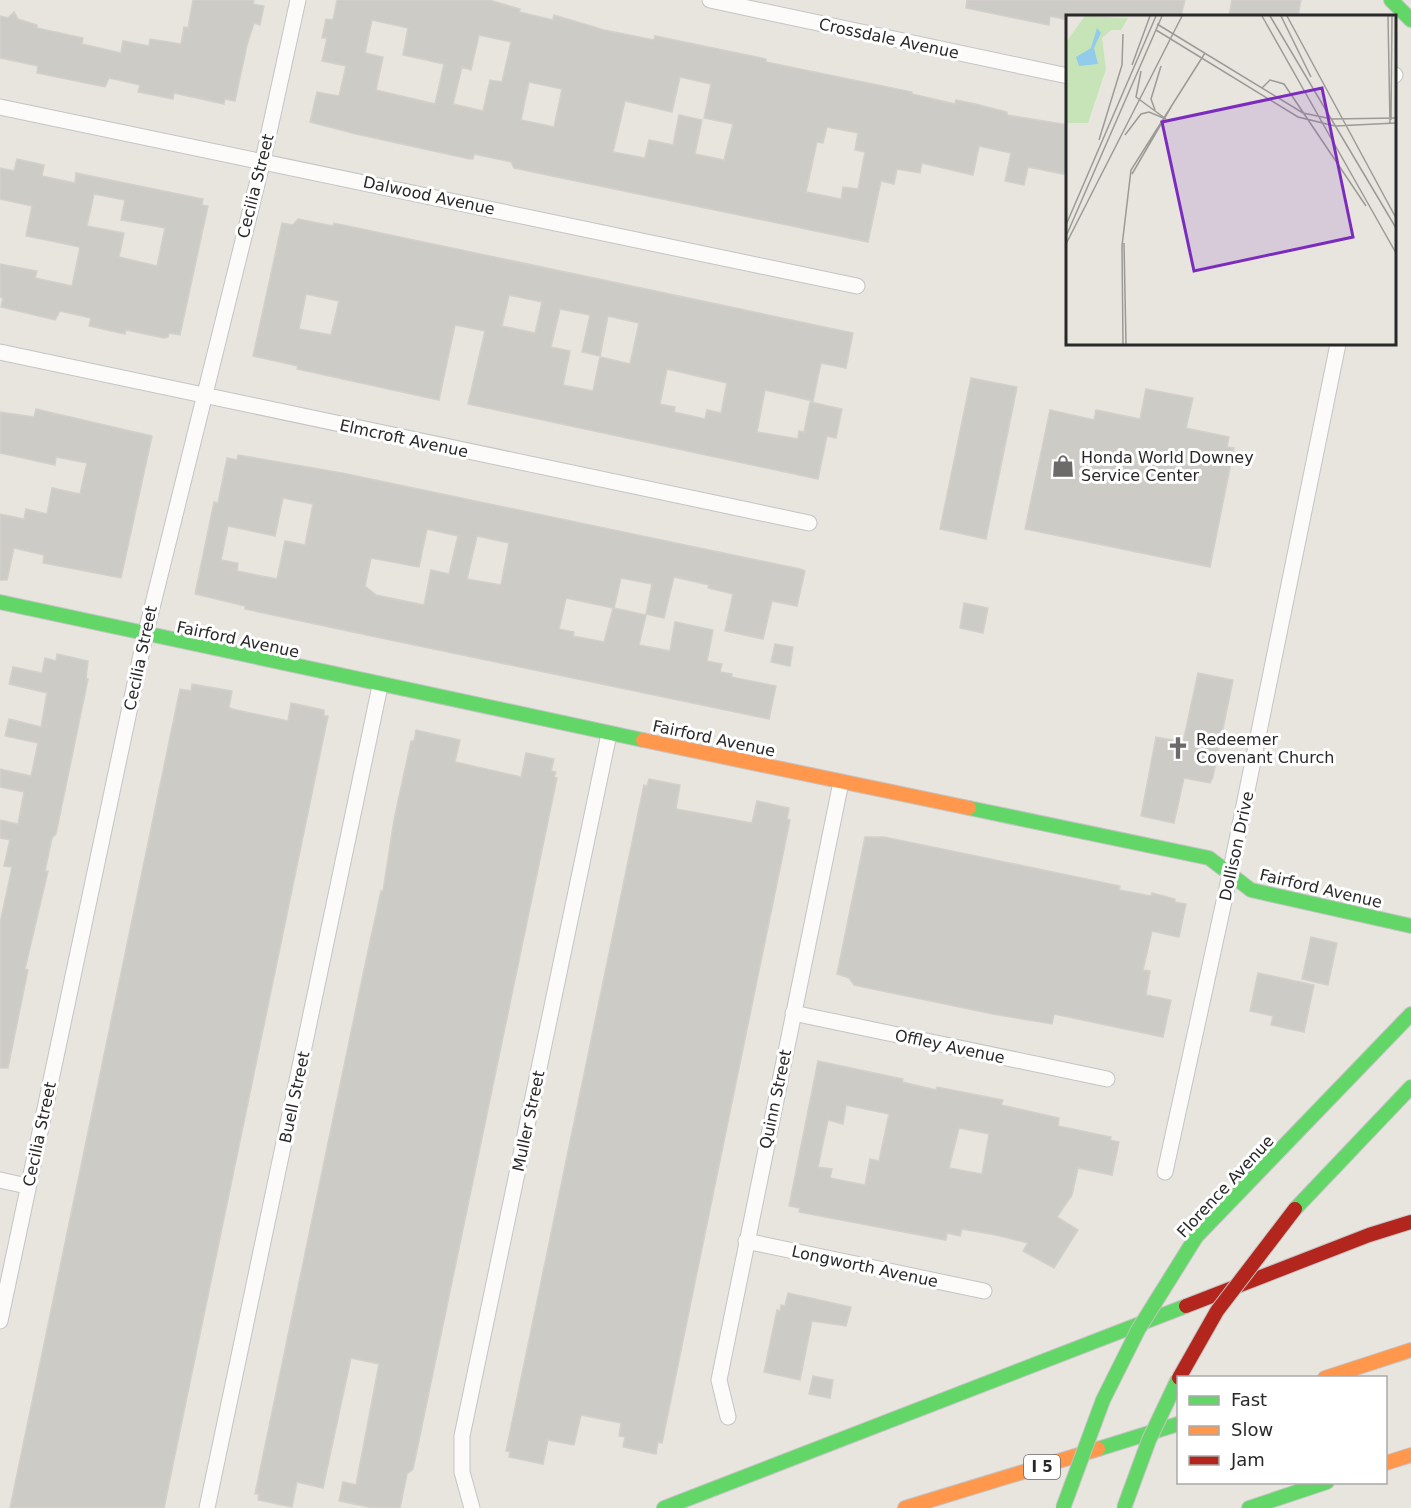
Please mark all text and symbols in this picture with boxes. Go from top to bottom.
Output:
street label: Crossdale Avenue [817,14,961,63]
inset map [1066,15,1396,345]
street label: Cecilia Street [233,132,278,240]
street label: Dalwood Avenue [361,172,496,219]
street label: Elmcroft Avenue [338,416,470,461]
place label: Honda World Downey Service Center [1081,448,1254,485]
shop icon: Honda World Downey Service Center [1050,453,1076,479]
street label: Cecilia Street [120,604,161,712]
street label: Fairford Avenue [175,617,301,662]
street label: Fairford Avenue [651,716,777,761]
place label: Redeemer Covenant Church [1196,730,1334,767]
church icon: Redeemer Covenant Church [1165,735,1191,761]
street label: Dollison Drive [1216,790,1257,903]
street label: Fairford Avenue [1258,865,1384,912]
street label: Offley Avenue [893,1026,1007,1067]
street label: Quinn Street [756,1048,795,1151]
street label: Buell Street [275,1049,314,1145]
street label: Muller Street [508,1069,548,1173]
street label: Cecilia Street [19,1080,60,1188]
street label: Florence Avenue [1173,1131,1278,1241]
street label: Longworth Avenue [790,1242,940,1291]
legend [1177,1376,1387,1484]
text: Fast [1231,1389,1267,1410]
text: Slow [1231,1419,1273,1440]
text: Jam [1230,1449,1265,1470]
road number: I 5 [1024,1455,1060,1479]

